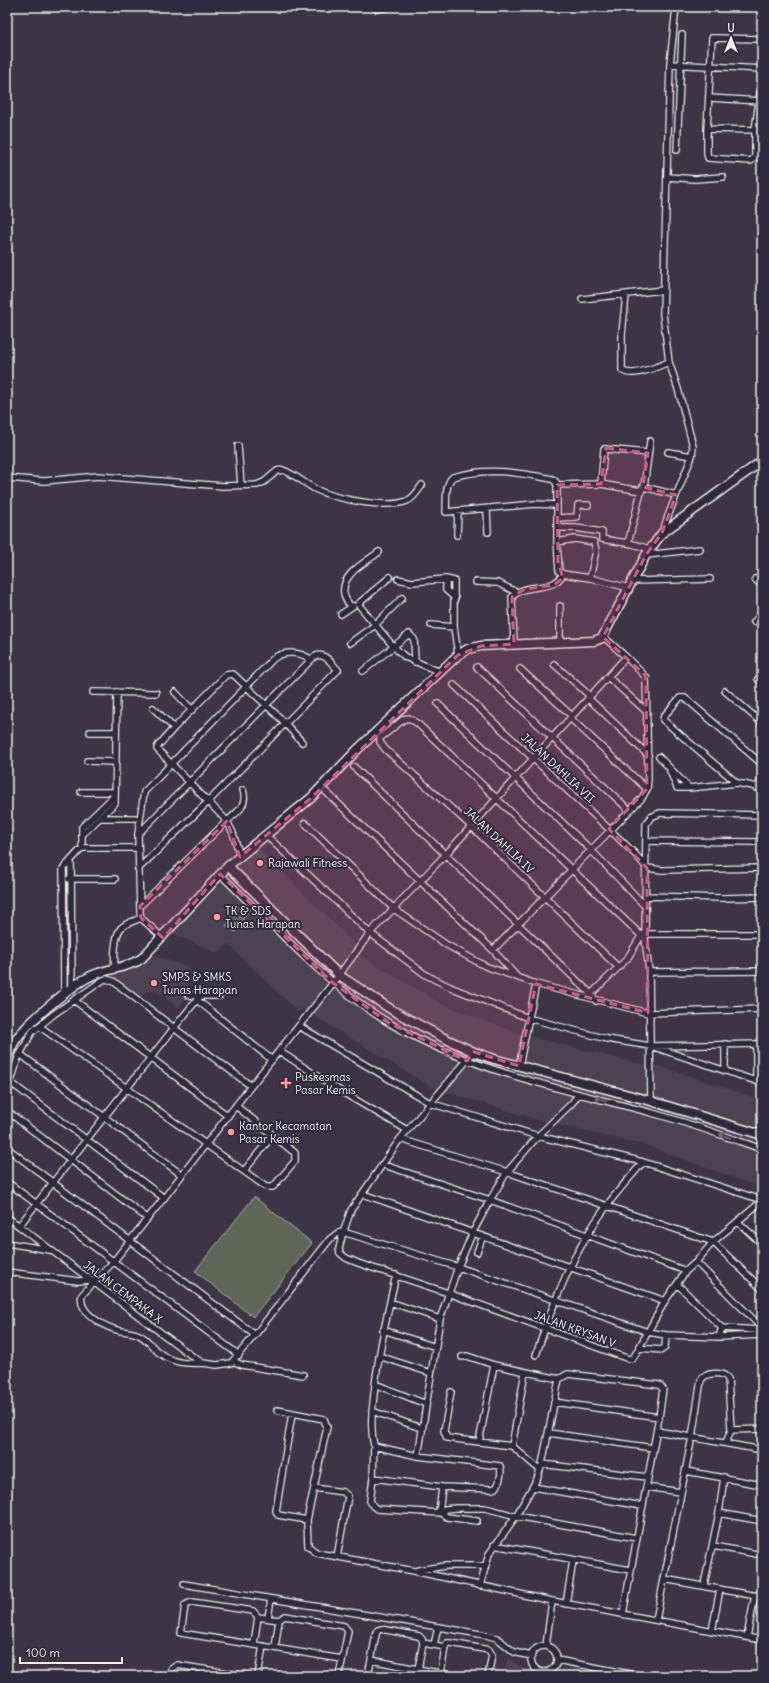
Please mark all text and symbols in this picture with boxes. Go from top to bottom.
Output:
north arrow [711,18,751,58]
text: U [727,21,735,35]
street label: JALAN DAHLIA VII [518,730,598,806]
street label: JALAN DAHLIA IV [461,804,537,876]
place label: Rajawali Fitness [268,856,347,870]
marker: Rajawali Fitness [255,858,265,868]
place label: TK & SDS Tunas Harapan [225,904,300,931]
marker: TK & SDS Tunas Harapan [212,912,222,922]
one-way arrow [313,963,323,973]
place label: SMPS & SMKS Tunas Harapan [162,970,237,997]
marker: SMPS & SMKS Tunas Harapan [149,978,159,988]
one-way arrow [444,1049,456,1057]
place label: Puskesmas Pasar Kemis [295,1070,356,1097]
marker: Puskesmas Pasar Kemis [280,1077,292,1089]
one-way arrow [594,1095,607,1103]
place label: Kantor Kecamatan Pasar Kemis [239,1119,332,1146]
marker: Kantor Kecamatan Pasar Kemis [226,1127,236,1137]
one-way arrow [719,1132,731,1140]
street label: JALAN CEMPAKA X [81,1258,165,1326]
street label: JALAN KRYSAN V [532,1308,618,1350]
scale bar [20,1639,122,1665]
text: 100 m [26,1645,60,1660]

